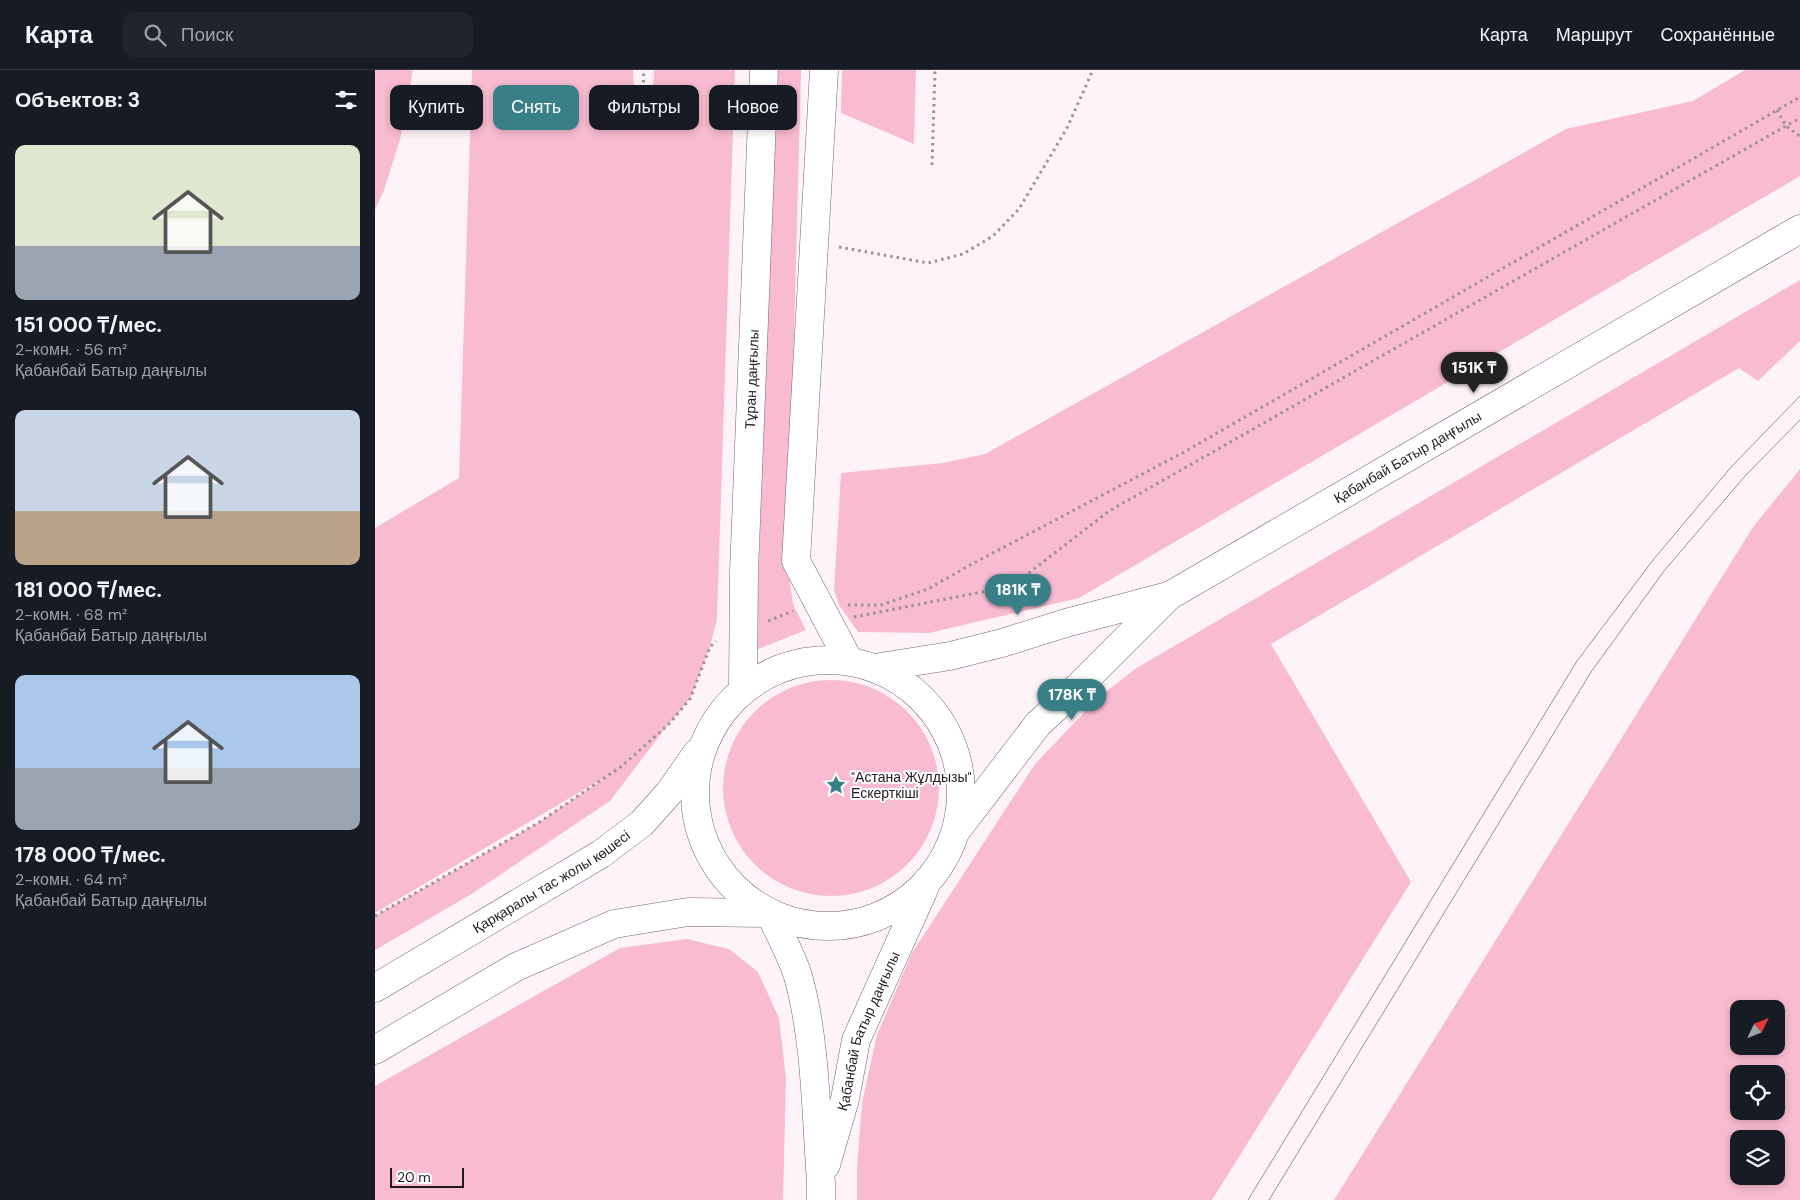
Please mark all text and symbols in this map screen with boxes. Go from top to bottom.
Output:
search box [123,12,473,57]
text: Карта [25,19,93,50]
icon: search [141,21,169,49]
text: Поиск [181,22,233,47]
text: Карта [1480,23,1528,47]
text: Маршрут [1556,23,1632,47]
text: Сохранённые [1660,23,1775,47]
chip: Купить [390,85,483,130]
chip: Снять [493,85,579,130]
chip: Фильтры [589,85,699,130]
chip: Новое [709,85,797,130]
text: Объектов: 3 [15,86,140,114]
icon: filters [332,86,360,114]
icon: home [143,177,233,267]
text: 151 000 ₸/мес. [15,311,162,339]
street label: Тұран даңғылы [741,329,763,429]
text: 2-комн. · 56 m² [15,339,127,360]
pin: 151K ₸ [1433,352,1515,394]
text: 151K ₸ [1452,357,1496,378]
text: Қабанбай Батыр даңғылы [15,360,207,381]
street label: Қабанбай Батыр даңғылы [1330,407,1485,507]
icon: home [143,442,233,532]
pin: 181K ₸ [977,574,1059,616]
text: 181 000 ₸/мес. [15,576,162,604]
text: 181K ₸ [996,579,1040,600]
text: 2-комн. · 68 m² [15,604,127,625]
text: Қабанбай Батыр даңғылы [15,625,207,646]
pin: 178K ₸ [1031,678,1113,721]
text: 178K ₸ [1048,684,1096,705]
icon: home [143,707,233,797]
place label: "Астана Жұлдызы" Ескерткіші [851,768,972,802]
place icon: "Астана Жұлдызы" Ескерткіші [825,774,847,796]
street label: Қарқаралы тас жолы көшесі [469,826,634,937]
text: 178 000 ₸/мес. [15,841,166,869]
text: 2-комн. · 64 m² [15,869,127,890]
text: Қабанбай Батыр даңғылы [15,890,207,911]
street label: Қабанбай Батыр даңғылы [833,948,904,1113]
north arrow [1730,1000,1785,1055]
map controls [1730,1000,1785,1185]
button: locate [1730,1065,1785,1120]
button: layers [1730,1130,1785,1185]
scale bar [390,1165,464,1188]
text: 20 m [397,1168,431,1186]

